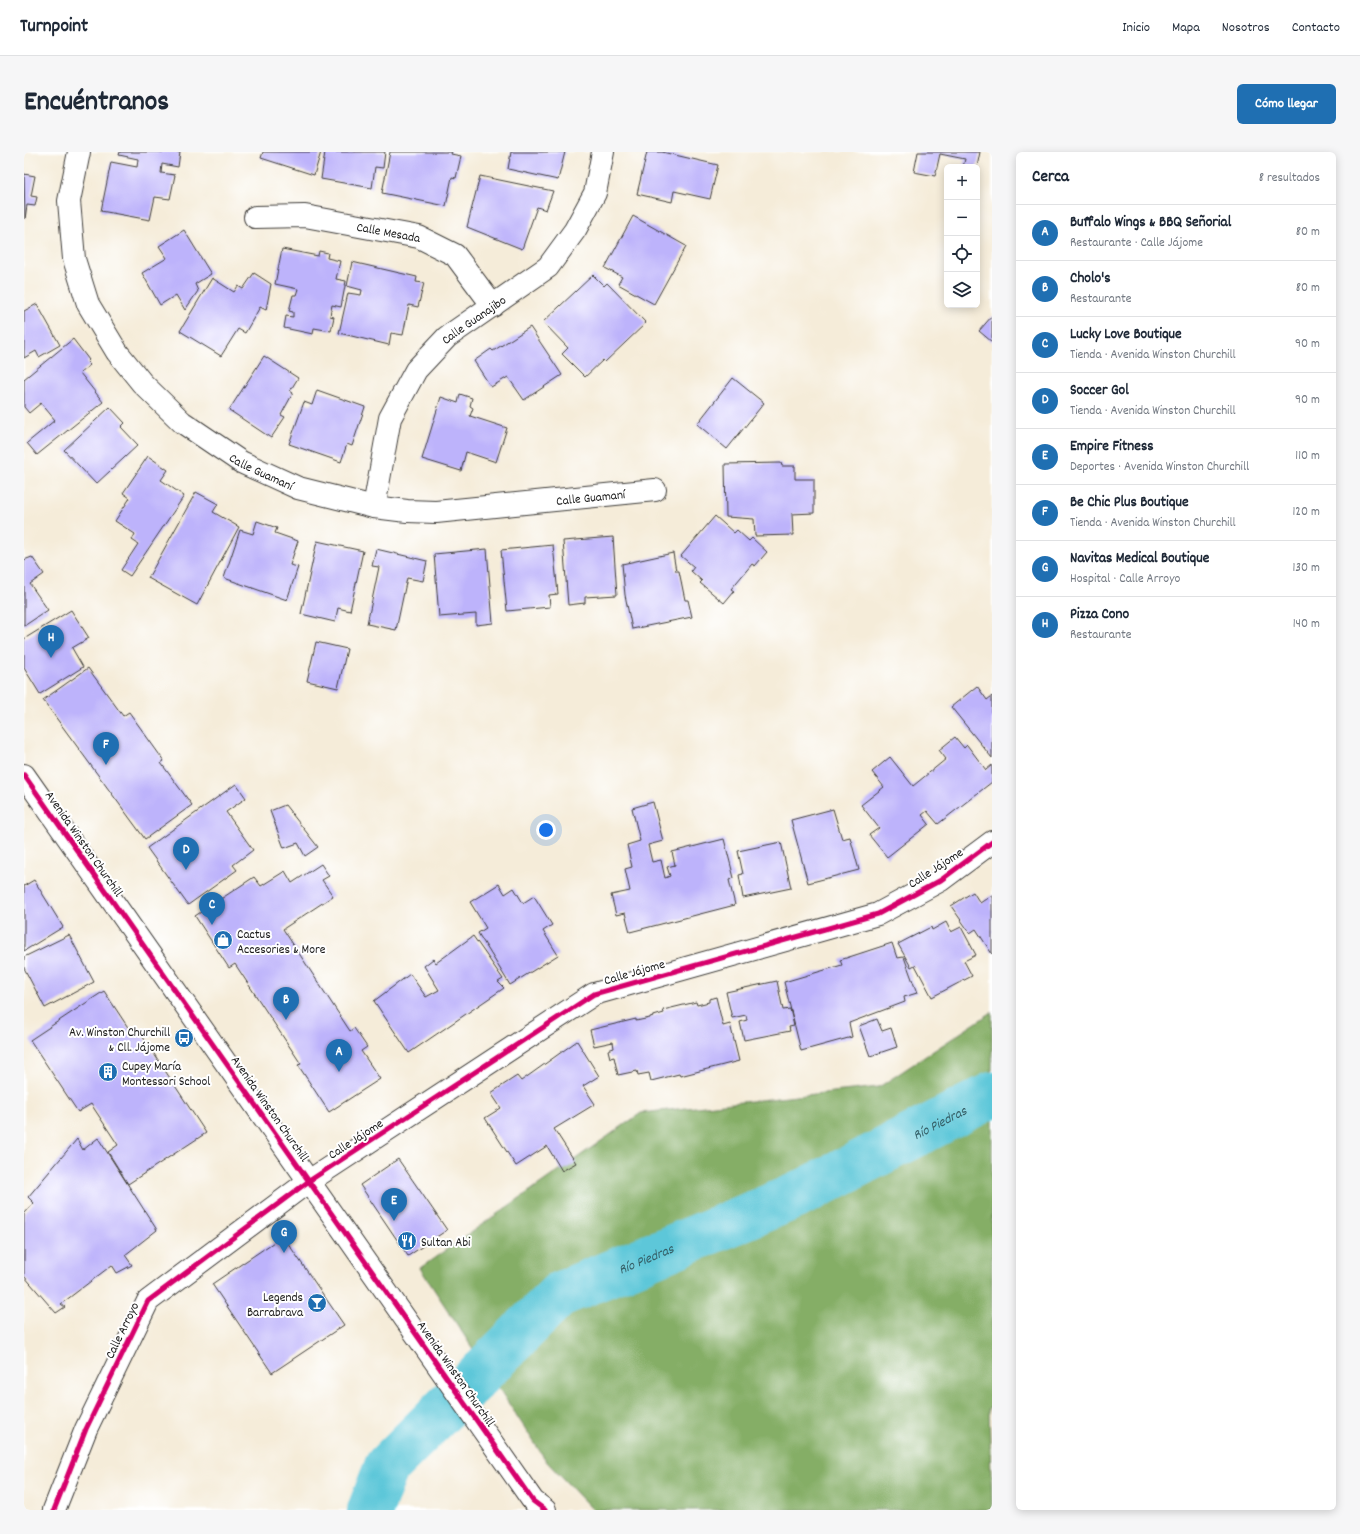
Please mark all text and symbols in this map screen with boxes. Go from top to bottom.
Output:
text: Turnpoint [20,14,88,41]
text: Inicio [1122,18,1150,38]
text: Mapa [1172,18,1200,38]
text: Nosotros [1222,18,1270,38]
text: Contacto [1292,18,1340,38]
text: Encuéntranos [24,84,169,124]
button: Cómo llegar [1237,84,1336,124]
map controls [944,164,980,308]
button: + [944,164,980,200]
text: Cerca [1032,166,1069,190]
text: 8 resultados [1259,169,1320,188]
button: − [944,200,980,236]
text: Buffalo Wings & BBQ Señorial [1070,212,1231,234]
street label: Calle Mesada [355,219,423,249]
text: A [1041,223,1049,242]
text: 80 m [1296,223,1320,242]
text: Restaurante · Calle Jájome [1070,234,1203,253]
button: locate [944,236,980,272]
text: Cholo's [1070,268,1110,290]
button: layers [944,272,980,308]
text: B [1042,279,1048,298]
text: 80 m [1296,279,1320,298]
text: Restaurante [1070,290,1131,309]
street label: Calle Guanajibo [438,292,511,349]
text: Lucky Love Boutique [1070,324,1182,346]
text: C [1042,335,1048,354]
text: 90 m [1295,335,1320,354]
text: Tienda · Avenida Winston Churchill [1070,346,1236,365]
text: Soccer Gol [1070,380,1129,402]
text: D [1042,391,1048,410]
text: 90 m [1295,391,1320,410]
text: Tienda · Avenida Winston Churchill [1070,402,1236,421]
text: Empire Fitness [1070,436,1154,458]
text: E [1042,447,1048,466]
text: 110 m [1295,447,1320,466]
street label: Calle Guamaní [224,449,297,497]
text: Deportes · Avenida Winston Churchill [1070,458,1249,477]
street label: Calle Guamaní [555,486,628,512]
text: Be Chic Plus Boutique [1070,492,1189,514]
text: F [1042,503,1048,522]
text: 120 m [1292,503,1320,522]
text: Tienda · Avenida Winston Churchill [1070,514,1236,533]
text: Navitas Medical Boutique [1070,548,1209,570]
text: G [1042,559,1048,578]
text: 130 m [1292,559,1320,578]
text: Hospital · Calle Arroyo [1070,570,1180,589]
text: Pizza Cono [1070,604,1129,626]
text: H [1042,615,1048,634]
text: 140 m [1293,615,1320,634]
pin: H [38,625,64,658]
text: Restaurante [1070,626,1131,645]
pin: F [93,732,119,765]
street label: Avenida Winston Churchill [39,788,127,901]
your location [536,820,556,840]
pin: D [173,837,199,870]
street label: Calle Jájome [905,844,968,894]
pin: C [199,892,225,925]
place label: Cactus Accesories & More [237,926,326,960]
shop icon: Cactus Accesories & More [212,929,234,951]
street label: Calle Jájome [602,956,668,991]
pin: B [273,987,299,1020]
place label: Av. Winston Churchill & Cll. Jájome [69,1024,170,1058]
bus stop icon: Av. Winston Churchill & Cll. Jájome [173,1027,195,1049]
pin: A [326,1039,352,1072]
street label: Avenida Winston Churchill [225,1053,313,1166]
place label: Cupey María Montessori School [122,1058,210,1092]
building icon: Cupey María Montessori School [97,1061,119,1083]
water label: Río Piedras [910,1101,972,1146]
street label: Calle Jájome [325,1115,388,1165]
pin: E [381,1188,407,1221]
pin: G [271,1220,297,1253]
restaurant icon: Sultan Abi [396,1230,418,1252]
place label: Sultan Abi [421,1234,471,1253]
water label: Río Piedras [616,1239,678,1281]
place label: Legends Barrabrava [247,1289,304,1323]
bar icon: Legends Barrabrava [306,1292,328,1314]
street label: Calle Arroyo [101,1299,145,1363]
street label: Avenida Winston Churchill [411,1318,499,1431]

